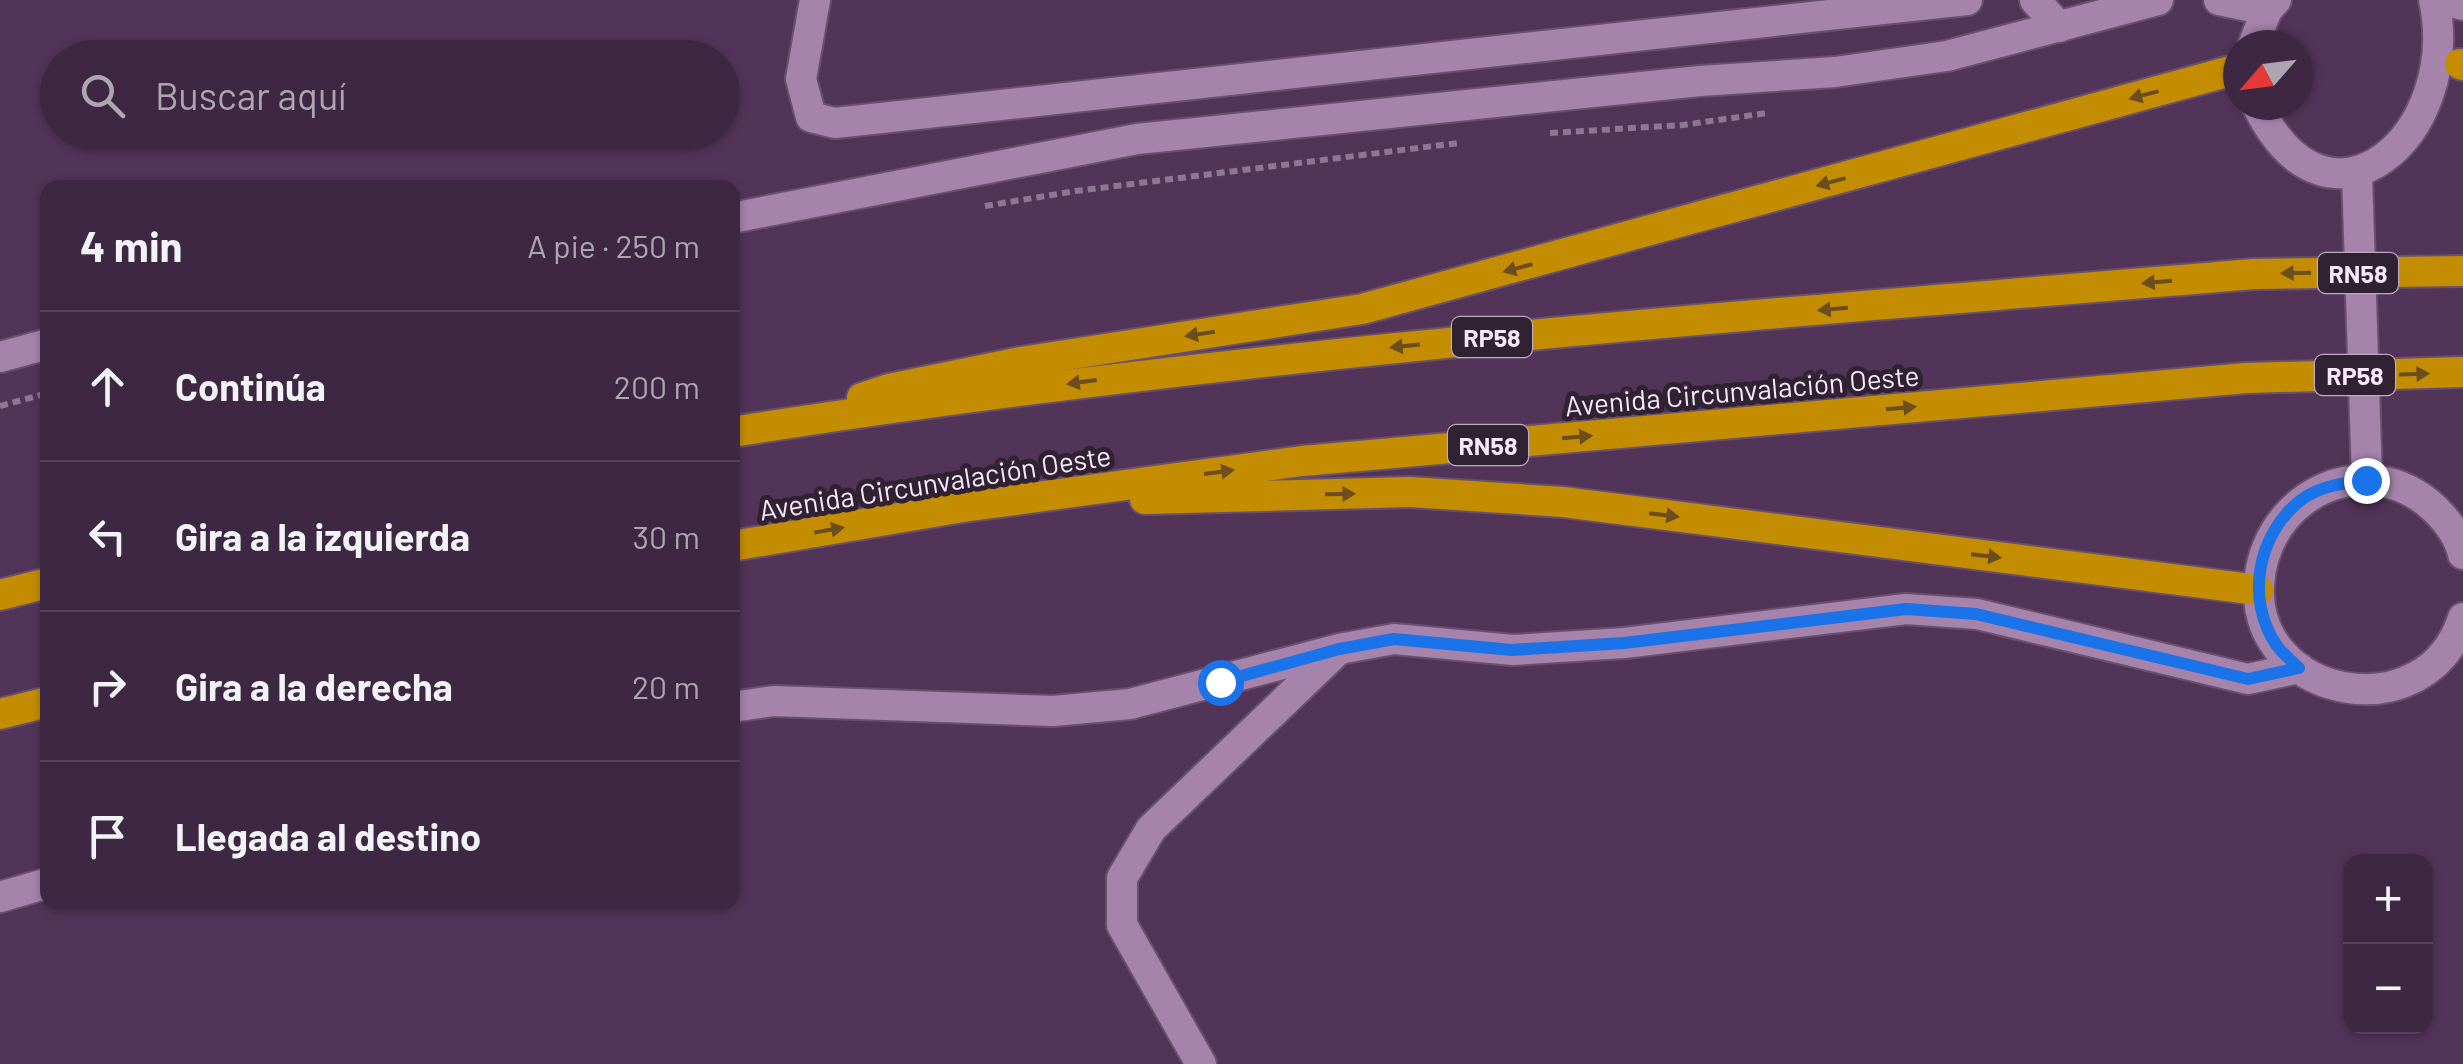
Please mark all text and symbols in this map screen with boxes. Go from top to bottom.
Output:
north arrow [2223,30,2313,120]
search box [40,40,740,150]
icon: search [75,68,130,123]
text: Buscar aquí [155,72,346,118]
one-way arrow [2128,88,2159,103]
one-way arrow [1815,174,1846,190]
text: 4 min [80,220,183,270]
text: A pie · 250 m [527,226,700,264]
road number: RN58 [2318,253,2398,293]
one-way arrow [1502,261,1533,277]
one-way arrow [2279,266,2311,282]
one-way arrow [2140,275,2172,291]
one-way arrow [1816,301,1848,317]
road number: RP58 [1452,317,1532,357]
one-way arrow [1183,327,1215,343]
one-way arrow [1388,338,1420,354]
road number: RP58 [2315,355,2395,395]
street label: Avenida Circunvalación Oeste [1563,358,1921,422]
icon: ahead [80,359,135,414]
text: Continúa [175,363,326,409]
one-way arrow [2399,365,2431,381]
text: 200 m [614,367,700,405]
one-way arrow [1065,375,1097,391]
one-way arrow [1886,400,1918,416]
road number: RN58 [1448,425,1528,465]
one-way arrow [1562,428,1594,444]
street label: Avenida Circunvalación Oeste [757,437,1113,527]
route end [2344,458,2390,504]
one-way arrow [1204,464,1236,480]
one-way arrow [1324,486,1356,502]
one-way arrow [1648,507,1680,523]
icon: left [80,509,135,564]
text: Gira a la izquierda [175,513,470,559]
text: 30 m [633,517,700,555]
one-way arrow [813,522,845,537]
one-way arrow [1971,548,2003,564]
icon: right [80,659,135,714]
route start [1198,660,1244,706]
text: Gira a la derecha [175,663,453,709]
text: 20 m [632,667,700,705]
icon: arrive [80,809,135,864]
text: Llegada al destino [175,813,481,859]
map controls [2343,854,2433,1034]
button: + [2343,854,2433,944]
button: − [2343,944,2433,1034]

